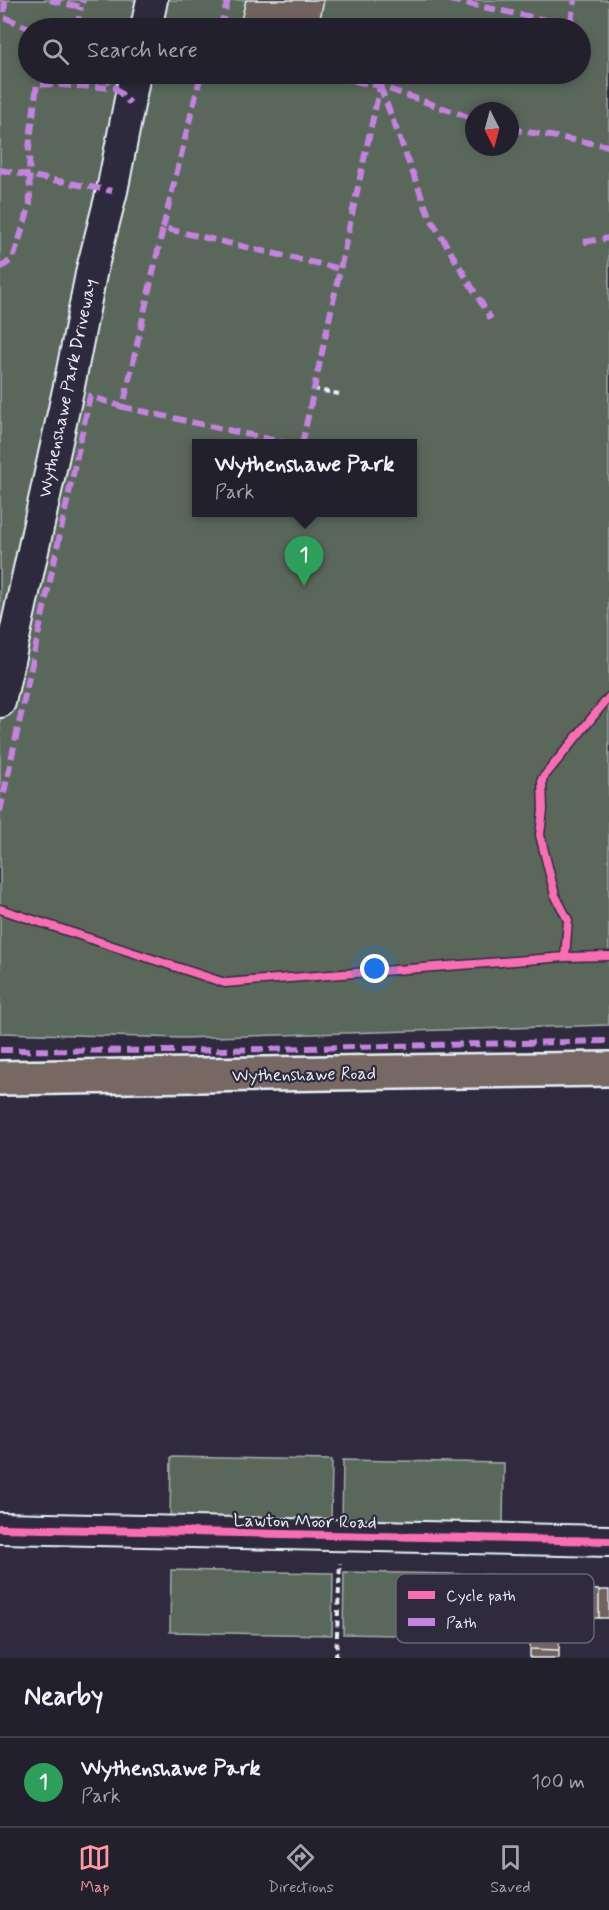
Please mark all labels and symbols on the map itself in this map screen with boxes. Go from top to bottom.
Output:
north arrow [465,102,519,156]
street label: Wythenshawe Park Driveway [33,277,103,500]
pin: 1 [284,536,324,586]
your location [360,954,389,983]
street label: Wythenshawe Road [232,1062,376,1088]
street label: Lawton Moor Road [233,1509,377,1535]
legend [396,1574,594,1643]
text: Cycle path [446,1586,516,1607]
text: Path [446,1613,477,1634]

